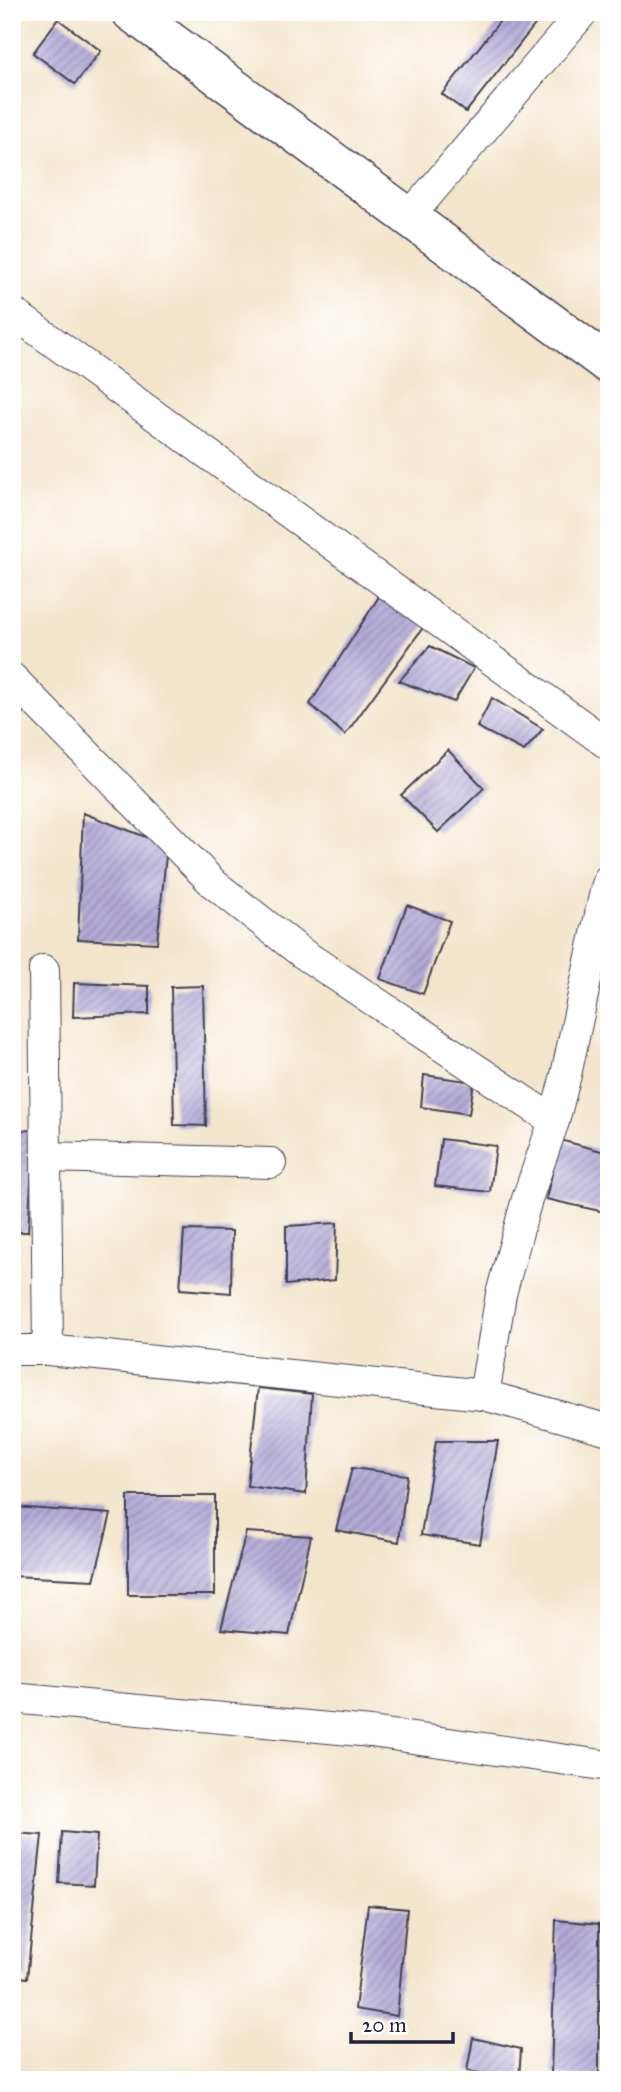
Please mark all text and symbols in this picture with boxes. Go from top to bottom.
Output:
scale bar [351,2001,453,2045]
text: 20 m [362,2012,407,2038]

